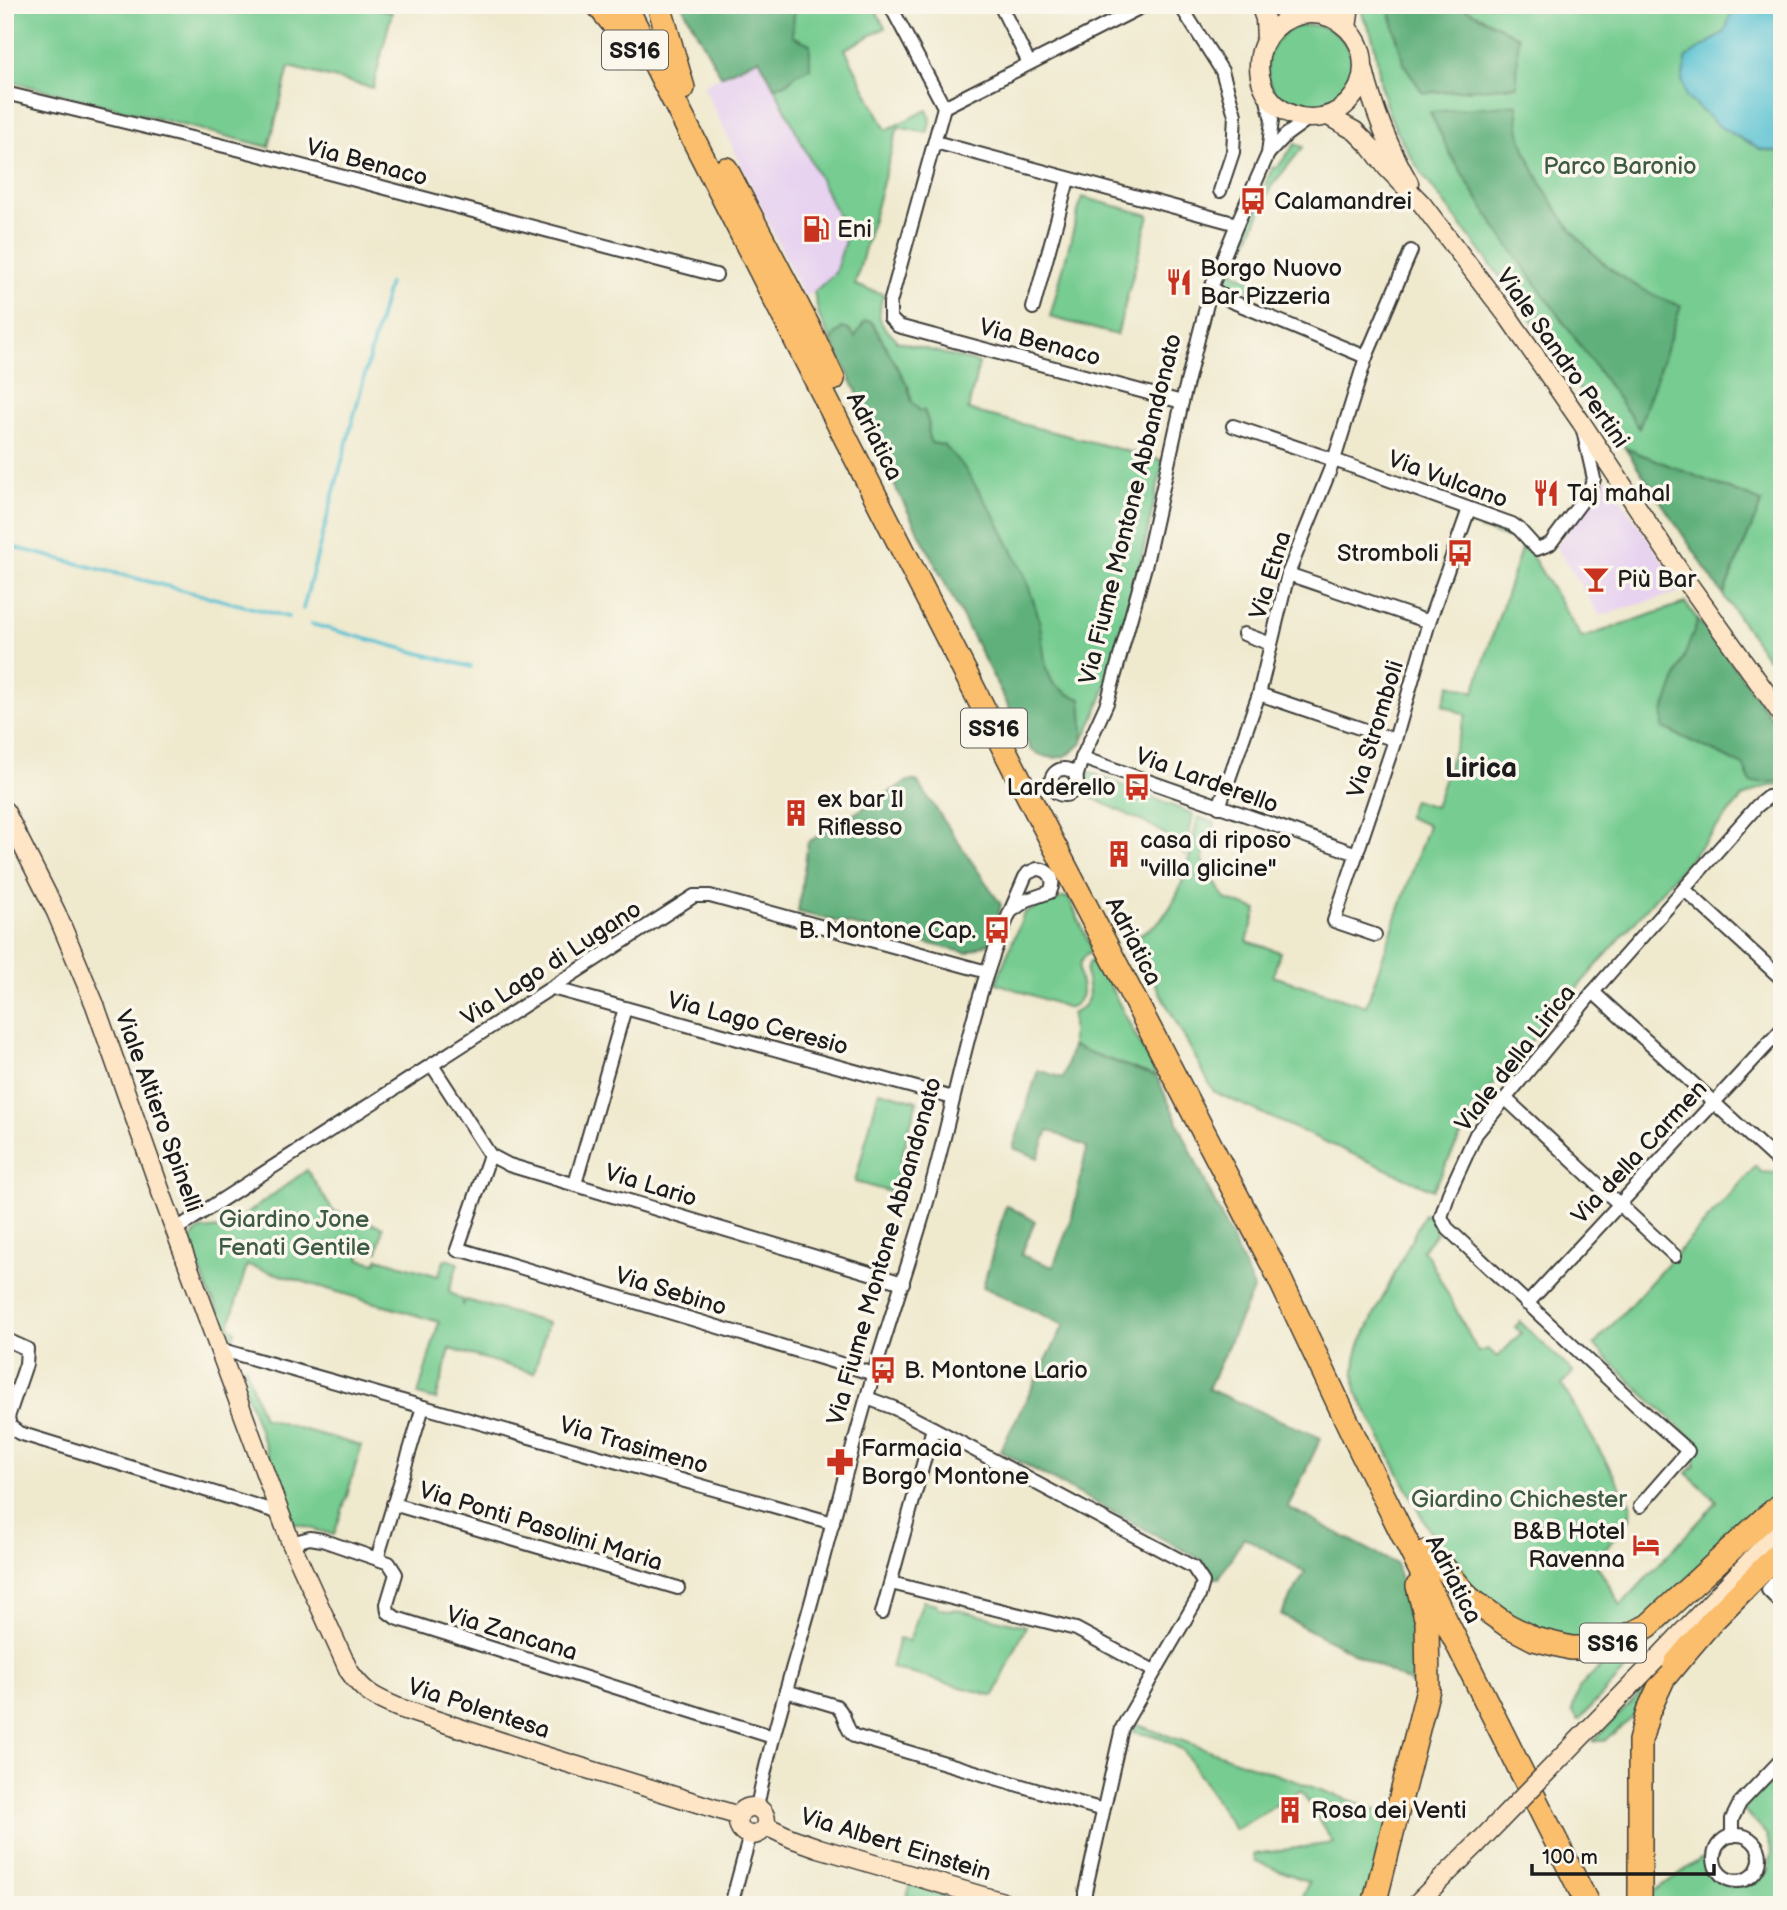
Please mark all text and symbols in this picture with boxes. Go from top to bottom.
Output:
road number: SS16 [602,31,668,70]
street label: Via Benaco [303,132,431,193]
park label: Parco Baronio [1543,152,1697,181]
bus stop icon: Calamandrei [1238,186,1268,216]
place label: Calamandrei [1274,187,1412,216]
fuel station icon: Eni [801,214,831,244]
place label: Eni [837,215,872,244]
place label: Borgo Nuovo Bar Pizzeria [1200,254,1342,311]
street label: Viale Sandro Pertini [1490,263,1635,454]
restaurant icon: Borgo Nuovo Bar Pizzeria [1164,267,1194,297]
street label: Via Benaco [976,312,1104,373]
street label: Via Fiume Montone Abbandonato [1073,331,1188,687]
street label: Adriatica [840,387,909,485]
street label: Via Vulcano [1384,444,1512,515]
restaurant icon: Taj mahal [1531,478,1561,508]
place label: Taj mahal [1567,479,1670,508]
street label: Via Etna [1243,527,1298,623]
bus stop icon: Stromboli [1445,538,1475,568]
place label: Stromboli [1337,539,1439,568]
bar icon: Più Bar [1581,564,1611,594]
place label: Più Bar [1617,565,1696,594]
street label: Via Stromboli [1341,657,1410,801]
road number: SS16 [961,708,1027,748]
street label: Via Larderello [1131,741,1282,820]
district label: Lirica [1445,752,1517,785]
bus stop icon: Larderello [1122,772,1152,802]
place label: Larderello [1007,773,1116,802]
place label: ex bar Il Riflesso [817,785,904,842]
building icon: ex bar Il Riflesso [781,798,811,828]
place label: casa di riposo "villa glicine" [1140,826,1292,883]
building icon: casa di riposo "villa glicine" [1104,839,1134,869]
street label: Adriatica [1099,892,1168,990]
street label: Via Lago di Lugano [456,894,647,1032]
bus stop icon: B. Montone Cap. [982,915,1012,945]
place label: B. Montone Cap. [798,916,976,945]
street label: Viale della Lirica [1449,979,1582,1138]
street label: Via Lago Ceresio [664,985,851,1062]
street label: Viale Altiero Spinelli [108,1006,209,1216]
street label: Via Fiume Montone Abbandonato [821,1074,948,1428]
street label: Via della Carmen [1565,1074,1713,1230]
street label: Via Lario [601,1158,701,1213]
park label: Giardino Jone Fenati Gentile [218,1205,370,1262]
street label: Via Sebino [612,1261,730,1322]
bus stop icon: B. Montone Lario [868,1355,898,1385]
place label: B. Montone Lario [904,1356,1088,1385]
street label: Via Trasimeno [556,1410,712,1481]
place label: Farmacia Borgo Montone [861,1434,1029,1491]
pharmacy icon: Farmacia Borgo Montone [825,1447,855,1477]
street label: Via Ponti Pasolini Maria [416,1476,666,1577]
park label: Giardino Chichester [1411,1485,1627,1514]
place label: B&B Hotel Ravenna [1513,1517,1625,1574]
street label: Adriatica [1419,1530,1488,1628]
hotel icon: B&B Hotel Ravenna [1631,1530,1661,1560]
street label: Via Zancana [443,1600,581,1667]
road number: SS16 [1580,1624,1646,1662]
street label: Via Polentesa [404,1672,554,1745]
building icon: Rosa dei Venti [1275,1795,1305,1825]
place label: Rosa dei Venti [1311,1796,1467,1825]
street label: Via Albert Einstein [797,1802,995,1887]
scale bar [1532,1833,1714,1877]
text: 100 m [1542,1845,1598,1870]

